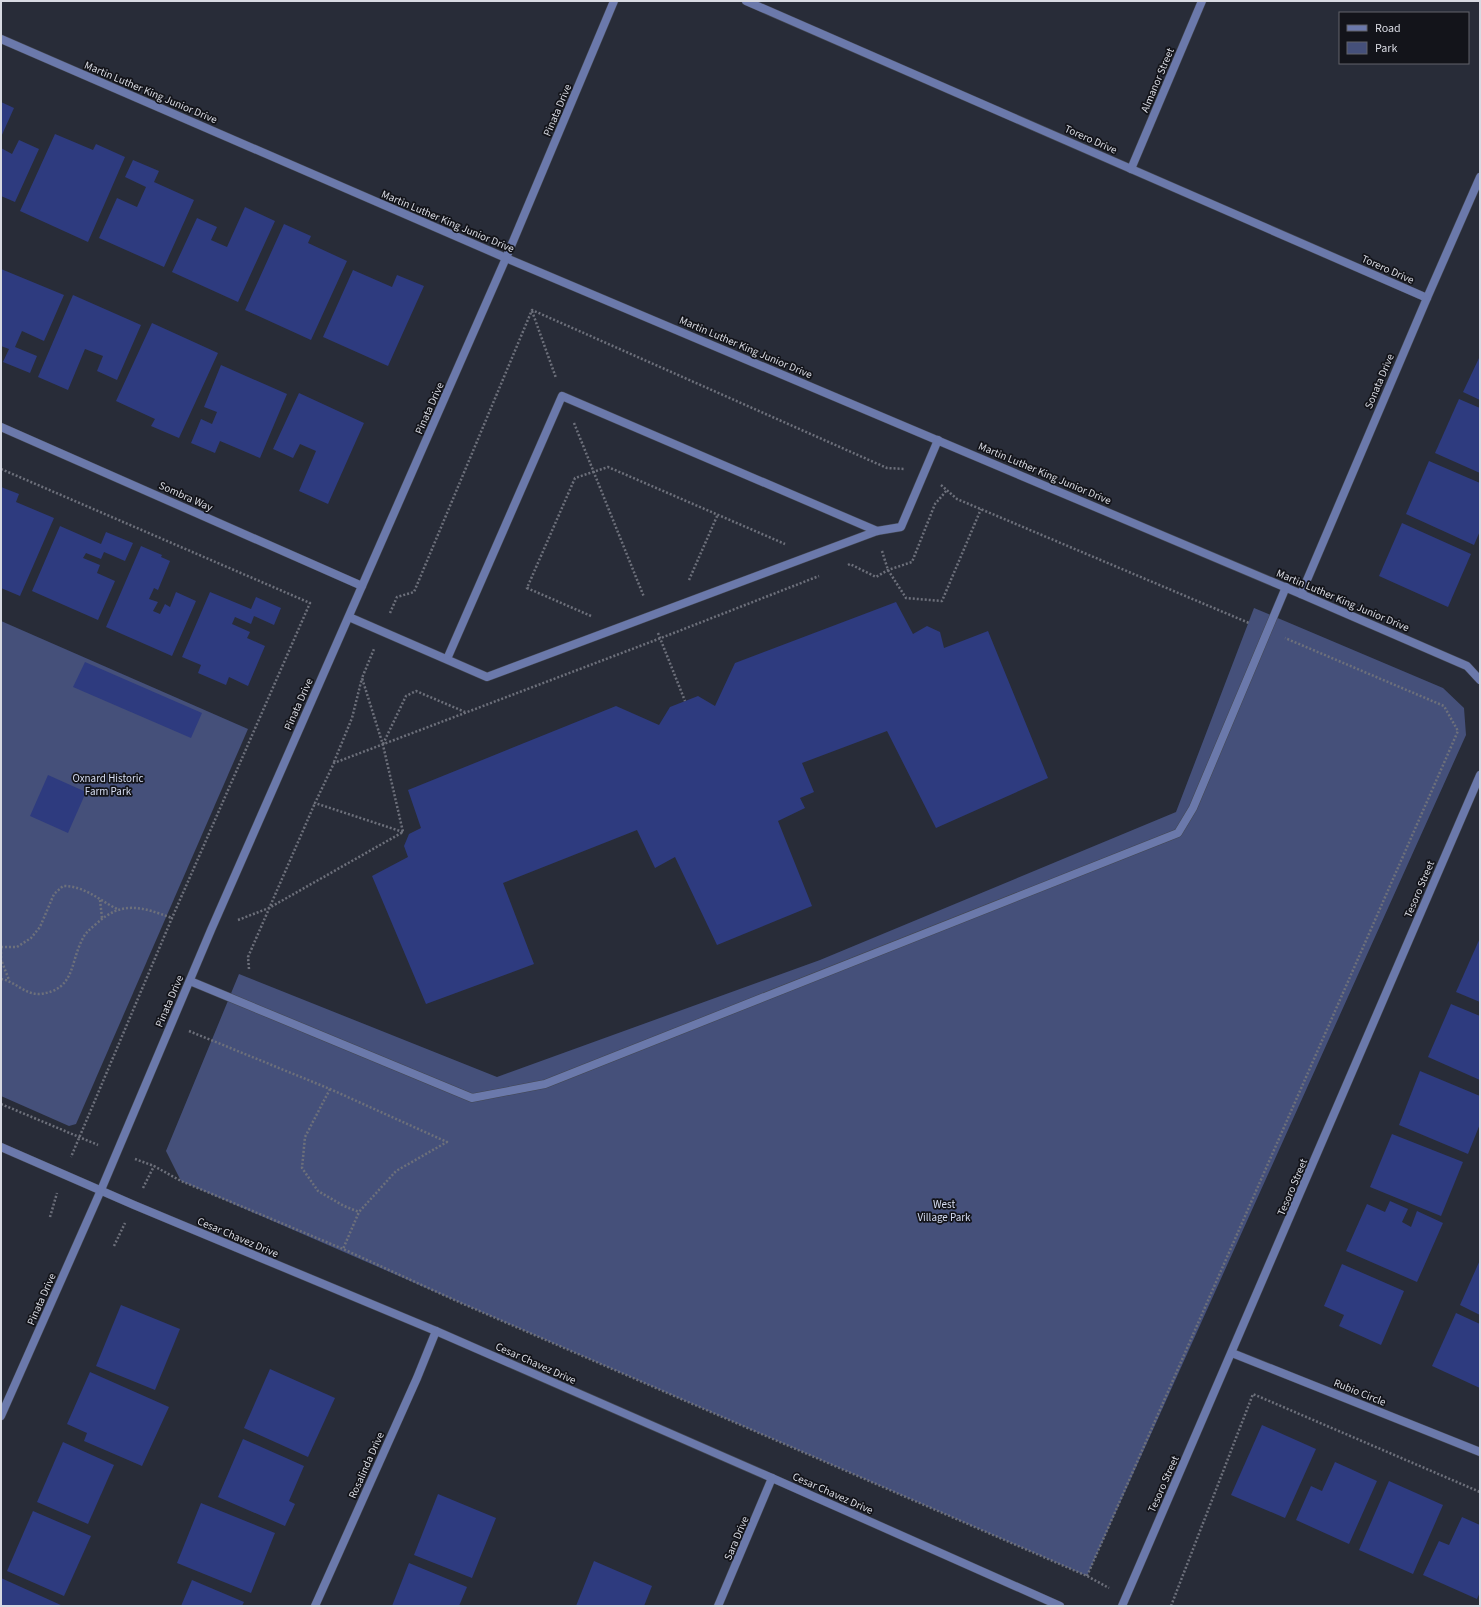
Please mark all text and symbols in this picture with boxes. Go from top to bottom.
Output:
legend [1339,12,1469,64]
text: Road [1375,20,1401,37]
text: Park [1375,40,1397,57]
street label: Almanor Street [1137,45,1178,115]
street label: Martin Luther King Junior Drive [82,58,220,128]
street label: Pinata Drive [540,81,575,139]
street label: Torero Drive [1062,121,1120,158]
street label: Martin Luther King Junior Drive [379,187,517,257]
street label: Torero Drive [1359,251,1417,288]
street label: Martin Luther King Junior Drive [677,313,815,383]
street label: Sonata Drive [1361,351,1398,411]
street label: Pinata Drive [411,379,448,437]
street label: Martin Luther King Junior Drive [976,439,1114,509]
street label: Sombra Way [156,478,215,515]
street label: Martin Luther King Junior Drive [1274,566,1412,636]
street label: Pinata Drive [280,675,317,733]
park label: Oxnard Historic Farm Park [73,771,143,799]
street label: Tesoro Street [1401,858,1438,920]
street label: Pinata Drive [152,972,187,1030]
street label: Tesoro Street [1274,1156,1311,1218]
park label: West Village Park [917,1197,971,1225]
street label: Cesar Chavez Drive [195,1214,281,1262]
street label: Pinata Drive [23,1270,60,1328]
street label: Cesar Chavez Drive [493,1339,579,1388]
street label: Rubio Circle [1331,1375,1389,1410]
street label: Rosalinda Drive [345,1429,388,1501]
street label: Tesoro Street [1144,1453,1183,1515]
street label: Cesar Chavez Drive [790,1469,876,1518]
street label: Sara Drive [720,1513,753,1563]

